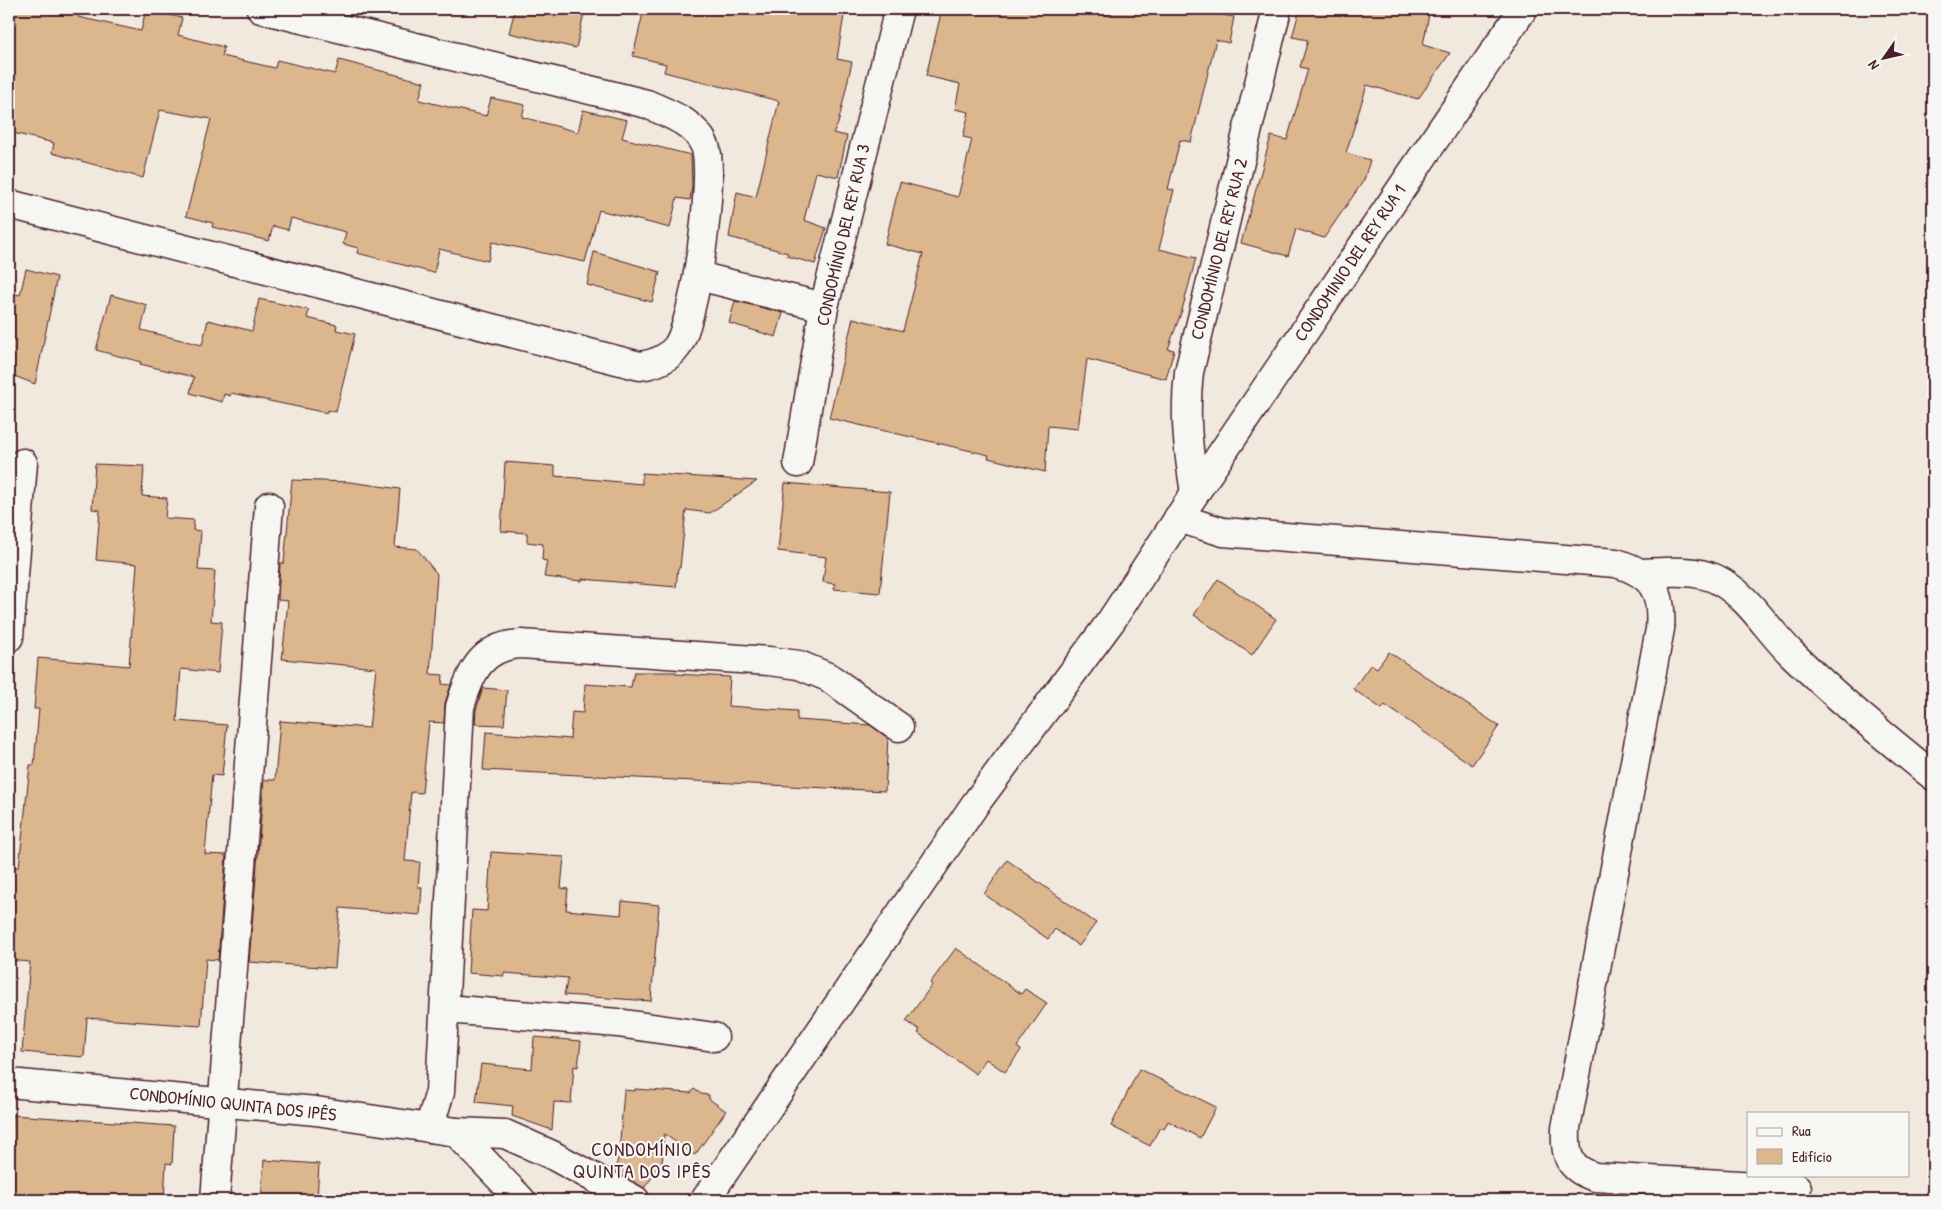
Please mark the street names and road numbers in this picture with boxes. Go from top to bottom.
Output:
street label: CONDOMÍNIO DEL REY RUA 3 [809,142,876,328]
street label: CONDOMÍNIO DEL REY RUA 2 [1184,155,1253,342]
street label: CONDOMINIO DEL REY RUA 1 [1288,179,1411,346]
street label: CONDOMÍNIO QUINTA DOS IPÊS [128,1080,338,1127]

